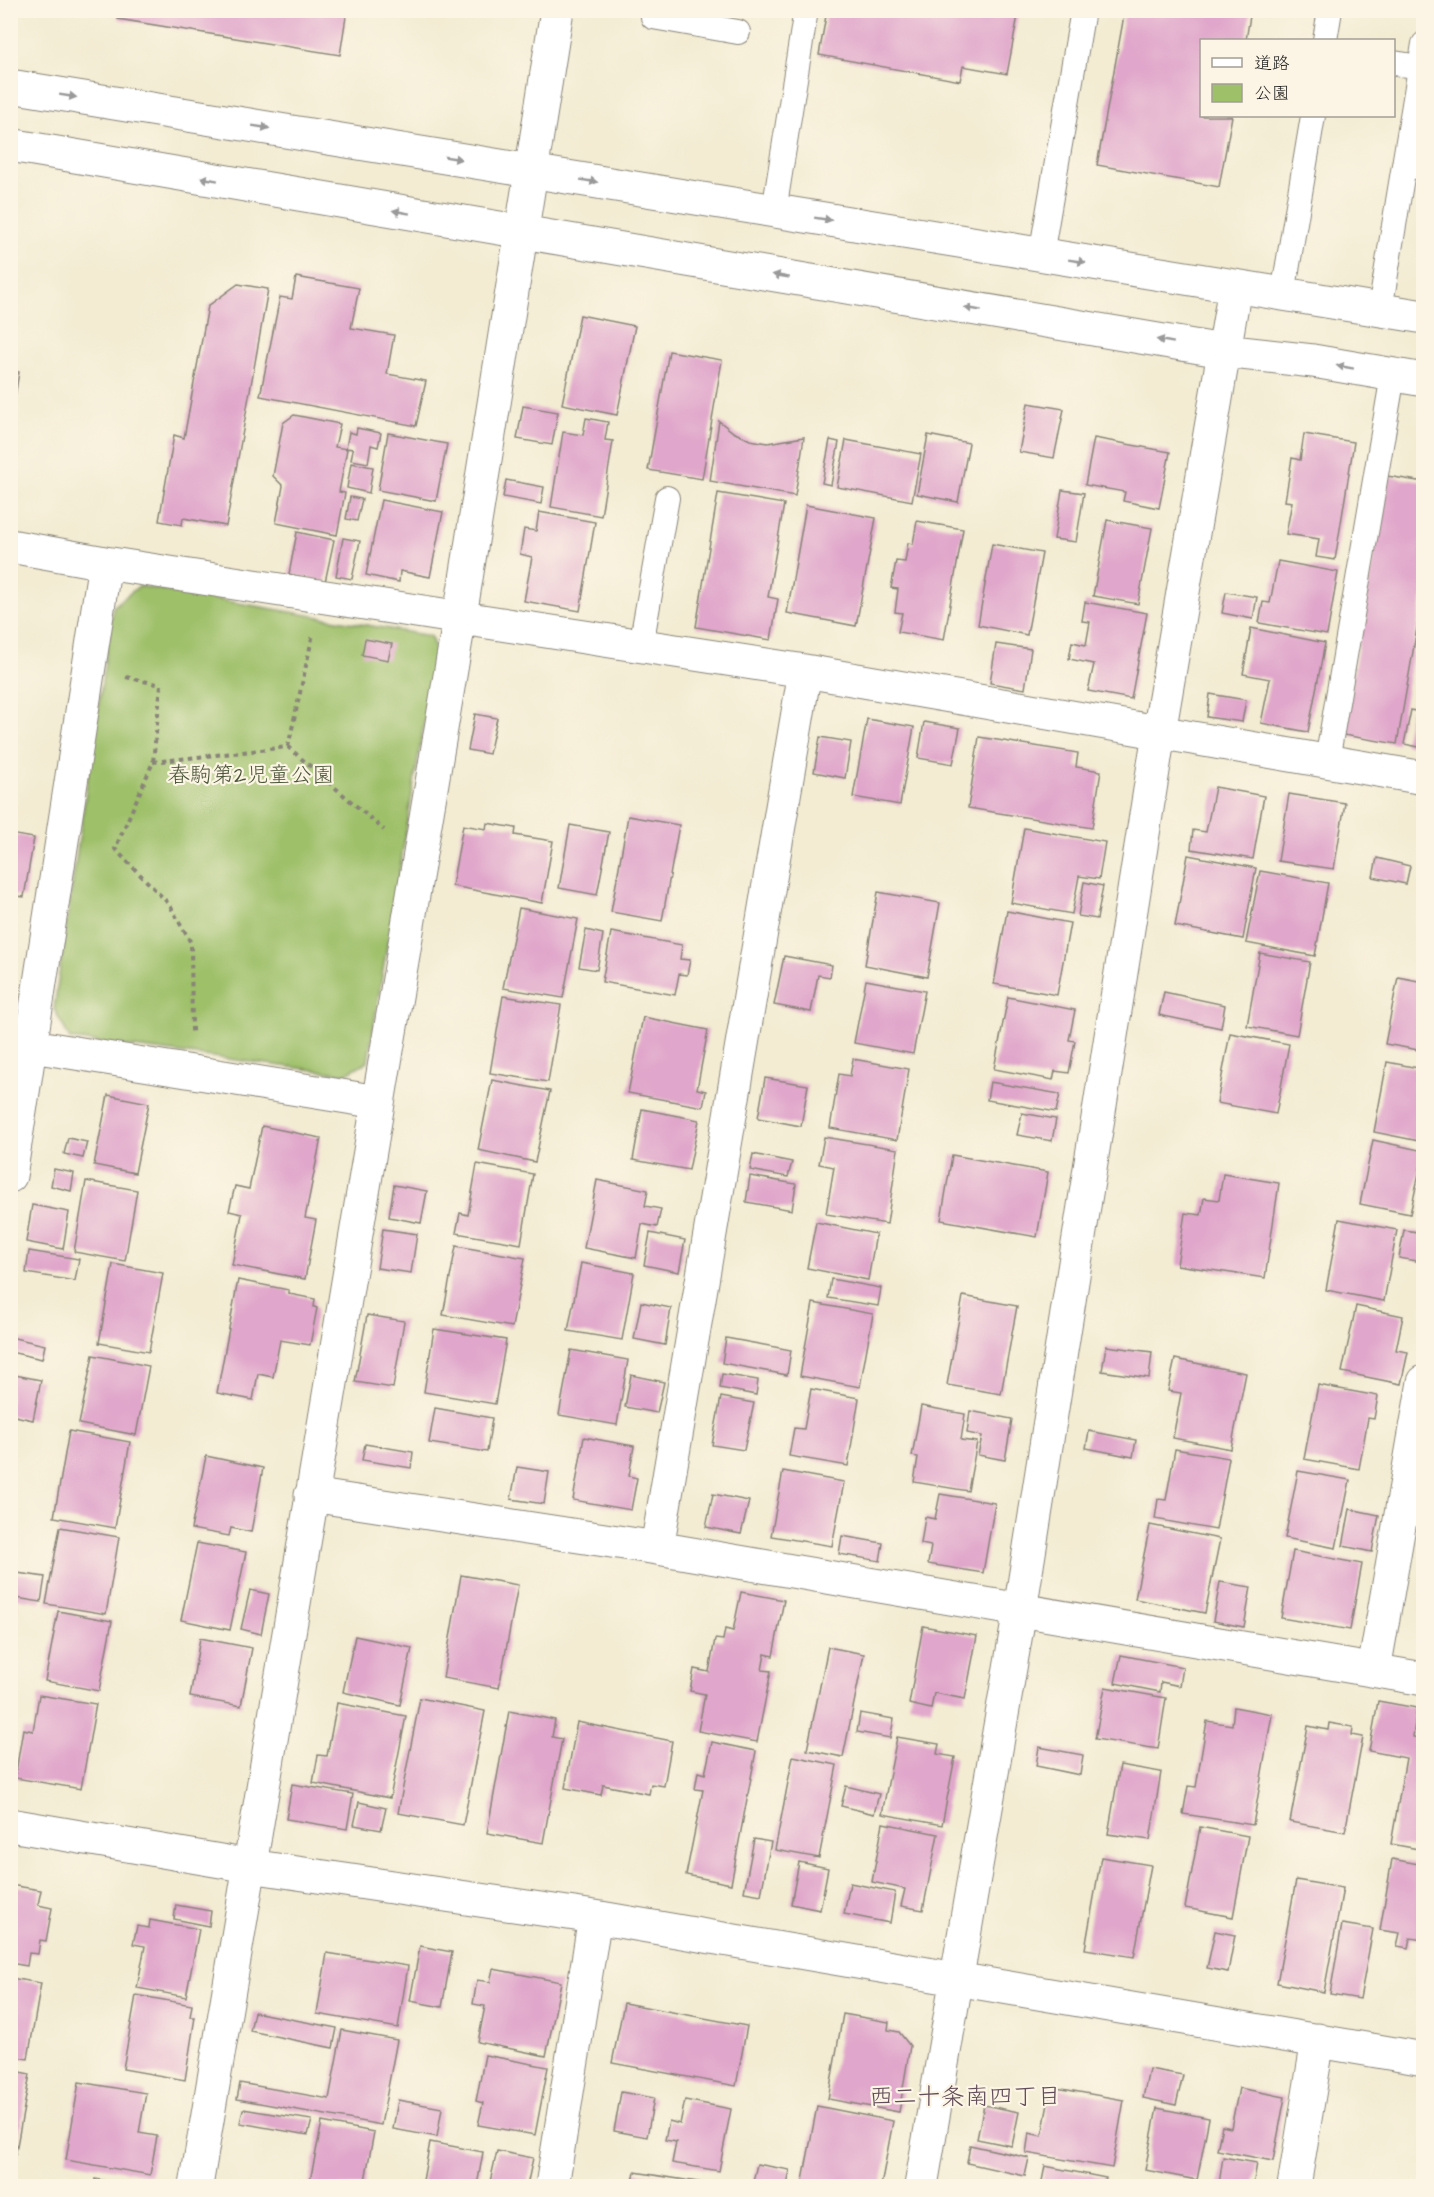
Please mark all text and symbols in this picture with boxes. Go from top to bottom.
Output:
legend [1200,39,1395,117]
text: 道路 [1254,51,1290,76]
text: 公園 [1254,81,1290,106]
one-way arrow [59,91,78,100]
one-way arrow [251,123,270,132]
one-way arrow [444,154,463,163]
one-way arrow [199,174,218,183]
one-way arrow [580,176,599,185]
one-way arrow [391,207,410,216]
one-way arrow [813,215,832,224]
one-way arrow [1068,257,1087,266]
one-way arrow [771,271,790,280]
one-way arrow [963,304,982,313]
one-way arrow [1156,336,1175,345]
one-way arrow [1335,362,1354,371]
park label: 春駒第2児童公園 [168,760,334,791]
district label: 西二十条南四丁目 [869,2080,1061,2114]

